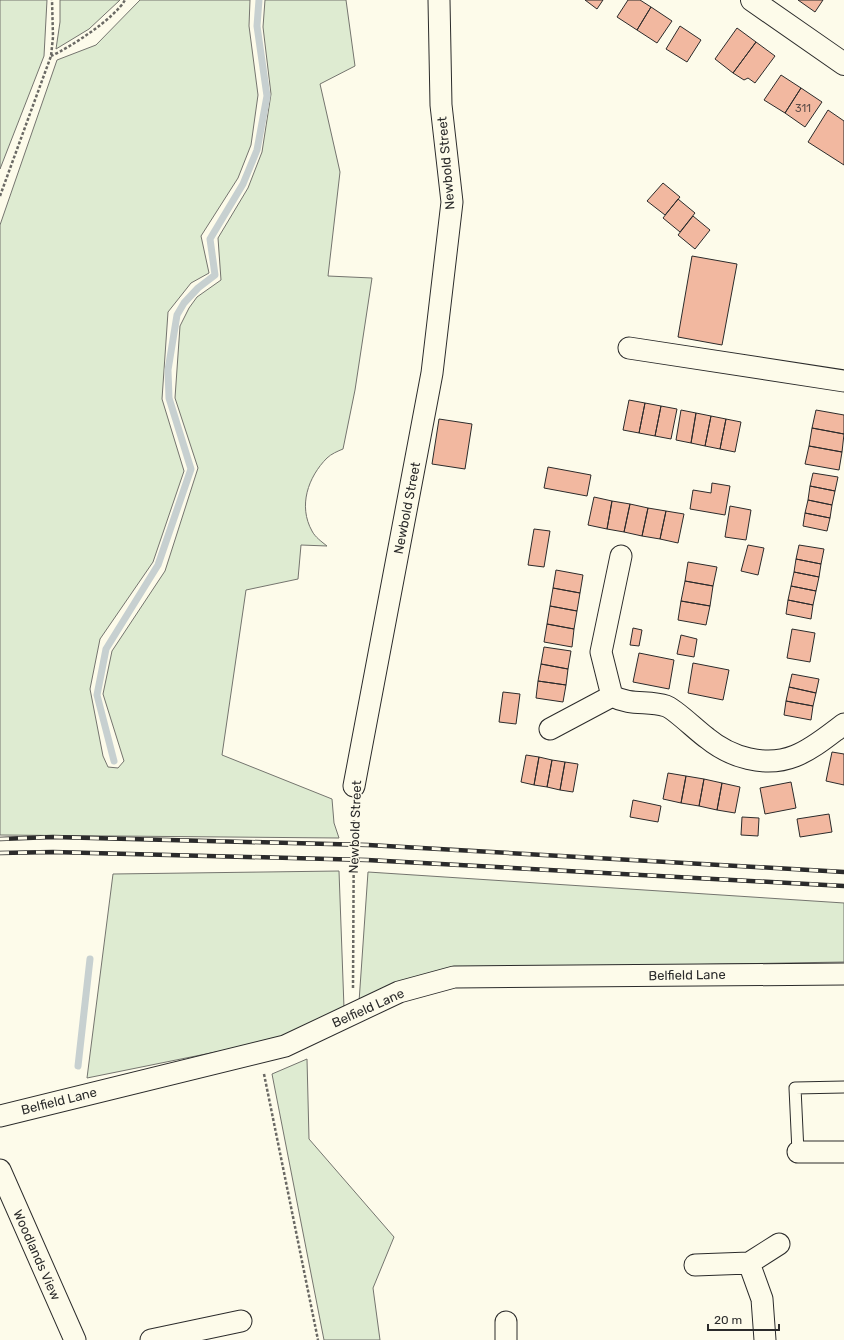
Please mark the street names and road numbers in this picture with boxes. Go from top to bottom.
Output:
street label: Newbold Street [434,116,458,210]
street label: Newbold Street [391,461,423,555]
street label: Newbold Street [346,780,364,874]
street label: Belfield Lane [648,967,726,983]
street label: Belfield Lane [330,985,406,1031]
street label: Belfield Lane [20,1084,98,1118]
street label: Woodlands View [10,1207,64,1303]

